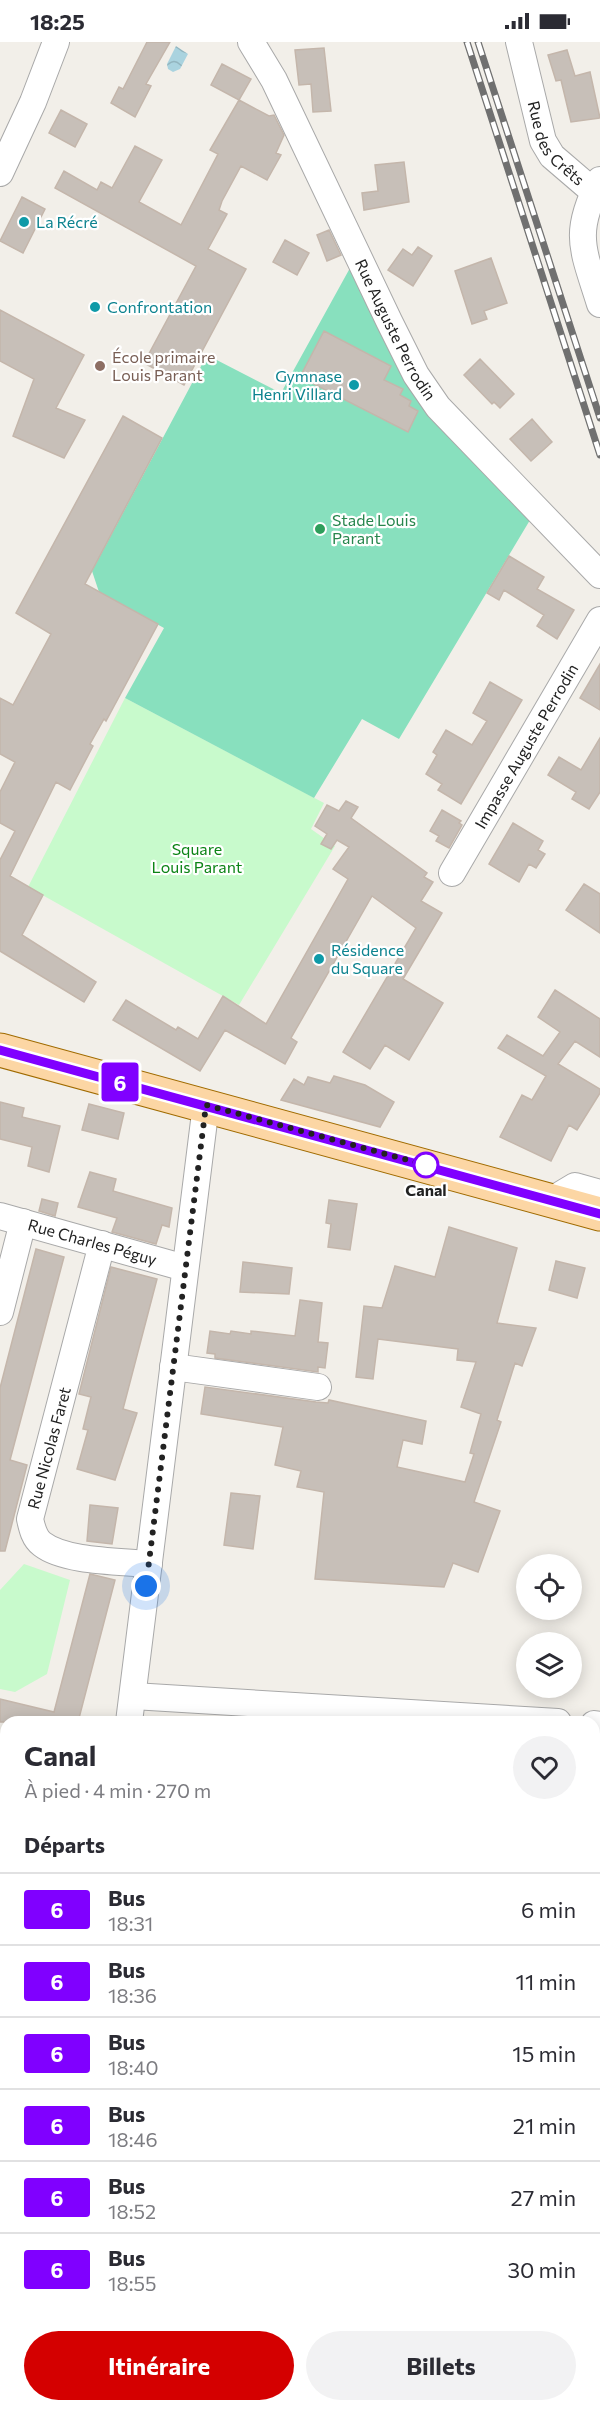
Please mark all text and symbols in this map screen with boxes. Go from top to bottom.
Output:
text: 18:25 [30,8,85,35]
street label: Rue des Crêts [525,99,589,189]
place label: La Récré [36,212,98,231]
marker: La Récré [17,215,31,229]
street label: Rue Auguste Perrodin [352,256,440,404]
place label: Confrontation [107,297,212,316]
marker: Confrontation [88,300,102,314]
place label: École primaire Louis Parant [112,347,216,384]
marker: École primaire Louis Parant [93,359,107,373]
place label: Gymnase Henri Villard [252,366,342,403]
marker: Gymnase Henri Villard [347,378,361,392]
place label: Stade Louis Parant [332,510,416,547]
marker: Stade Louis Parant [313,522,327,536]
street label: Impasse Auguste Perrodin [470,660,581,832]
park label: Square Louis Parant [152,839,243,876]
place label: Résidence du Square [331,940,404,977]
marker: Résidence du Square [312,952,326,966]
line badge: 6 [100,1062,140,1102]
text: 6 [114,1070,126,1095]
marker: Canal [413,1152,439,1178]
place label: Canal [405,1180,447,1199]
street label: Rue Charles Péguy [26,1214,159,1269]
street label: Rue Nicolas Faret [23,1384,74,1511]
map controls [516,1554,582,1698]
button: locate [516,1554,582,1620]
your location [131,1571,161,1601]
button: layers [516,1632,582,1698]
button: heart [513,1736,576,1799]
text: Canal [24,1738,96,1772]
text: À pied · 4 min · 270 m [24,1778,211,1802]
text: Départs [24,1831,105,1858]
text: Bus [108,1884,145,1911]
text: 6 min [521,1896,576,1923]
text: 6 [51,1897,63,1922]
text: 18:31 [108,1911,153,1935]
text: Bus [108,1956,145,1983]
text: 11 min [516,1968,576,1995]
text: 6 [51,1969,63,1994]
text: 18:36 [108,1983,157,2007]
text: Bus [108,2028,145,2055]
text: 15 min [512,2040,576,2067]
text: 6 [51,2041,63,2066]
text: 18:40 [108,2055,158,2079]
text: Bus [108,2100,145,2127]
text: 21 min [513,2112,576,2139]
text: 6 [51,2113,63,2138]
text: 18:46 [108,2127,158,2151]
text: Bus [108,2172,145,2199]
text: 27 min [511,2184,576,2211]
text: 6 [51,2185,63,2210]
text: 18:52 [108,2199,156,2223]
text: Bus [108,2244,145,2271]
text: 30 min [507,2256,576,2283]
text: 6 [51,2257,63,2282]
text: 18:55 [108,2271,156,2295]
button: Itinéraire [24,2331,294,2400]
button: Billets [306,2331,576,2400]

